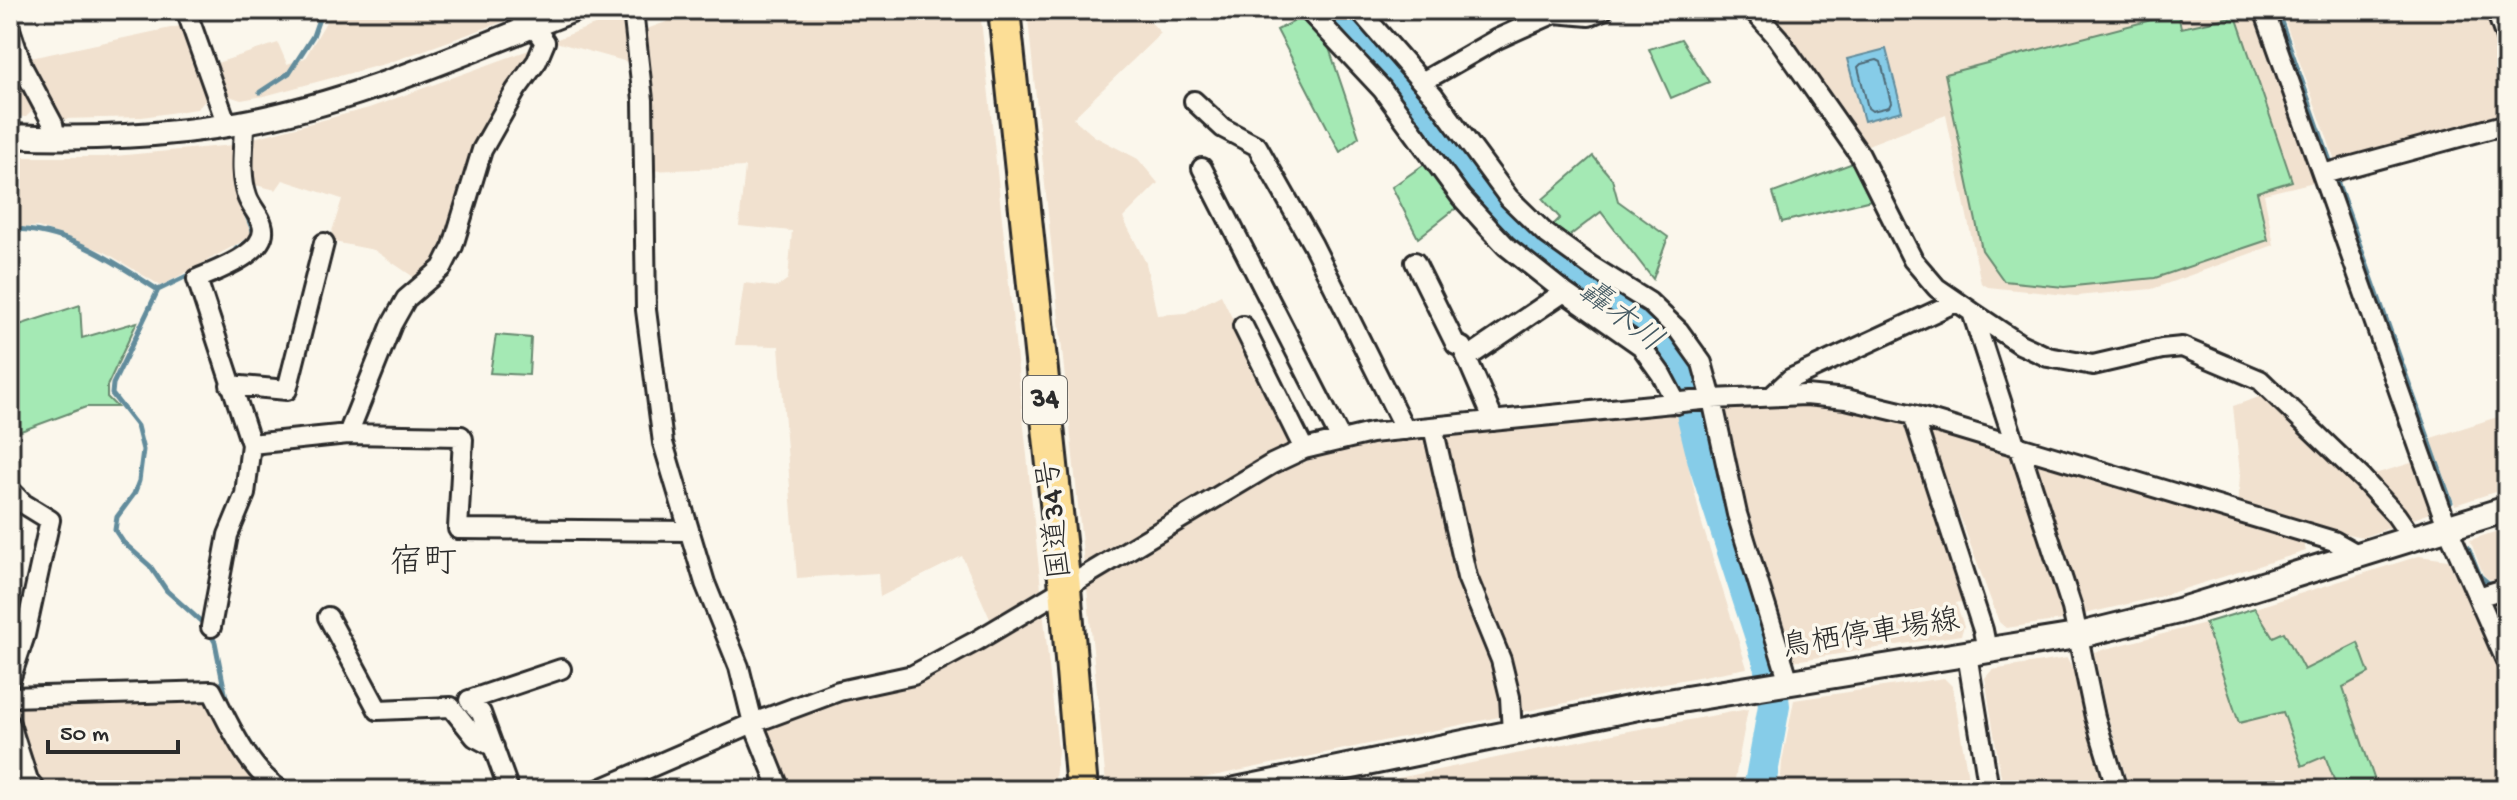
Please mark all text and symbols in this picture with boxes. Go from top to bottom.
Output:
water label: 轟木川 [1569,272,1670,363]
road number: 34 [1023,376,1067,424]
street label: 国道34号 [1032,458,1081,580]
district label: 宿町 [389,543,457,585]
street label: 鳥栖停車場線 [1779,603,1963,667]
scale bar [48,704,178,754]
text: 50 m [60,721,109,750]

